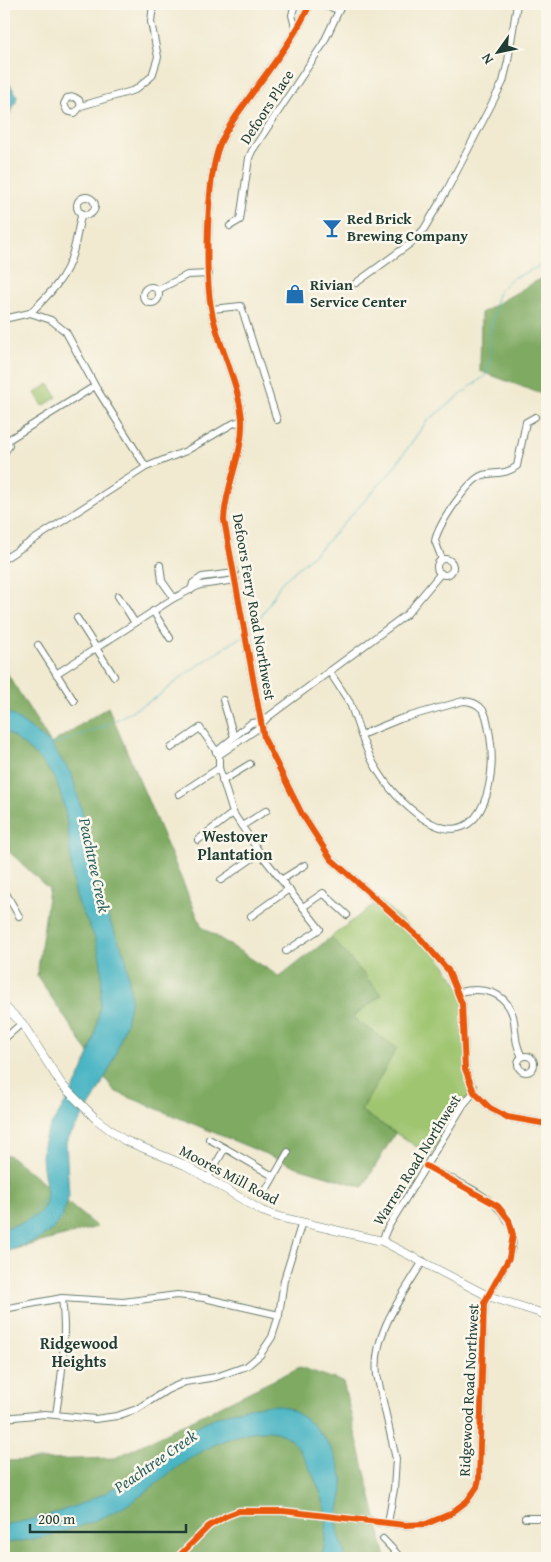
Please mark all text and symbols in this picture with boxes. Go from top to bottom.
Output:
north arrow [474,28,524,78]
text: N [476,49,498,68]
street label: Defoors Place [235,65,298,148]
place label: Red Brick Brewing Company [347,208,468,246]
bar icon: Red Brick Brewing Company [321,217,343,239]
place label: Rivian Service Center [310,274,407,312]
shop icon: Rivian Service Center [284,283,306,305]
street label: Defoors Ferry Road Northwest [228,512,281,703]
water label: Peachtree Creek [73,814,117,915]
district label: Westover Plantation [197,824,273,866]
street label: Warren Road Northwest [368,1090,466,1229]
street label: Moores Mill Road [176,1140,282,1210]
street label: Ridgewood Road Northwest [453,1302,484,1477]
district label: Ridgewood Heights [40,1331,119,1373]
water label: Peachtree Creek [108,1423,202,1499]
scale bar [30,1502,186,1534]
text: 200 m [38,1508,76,1529]

